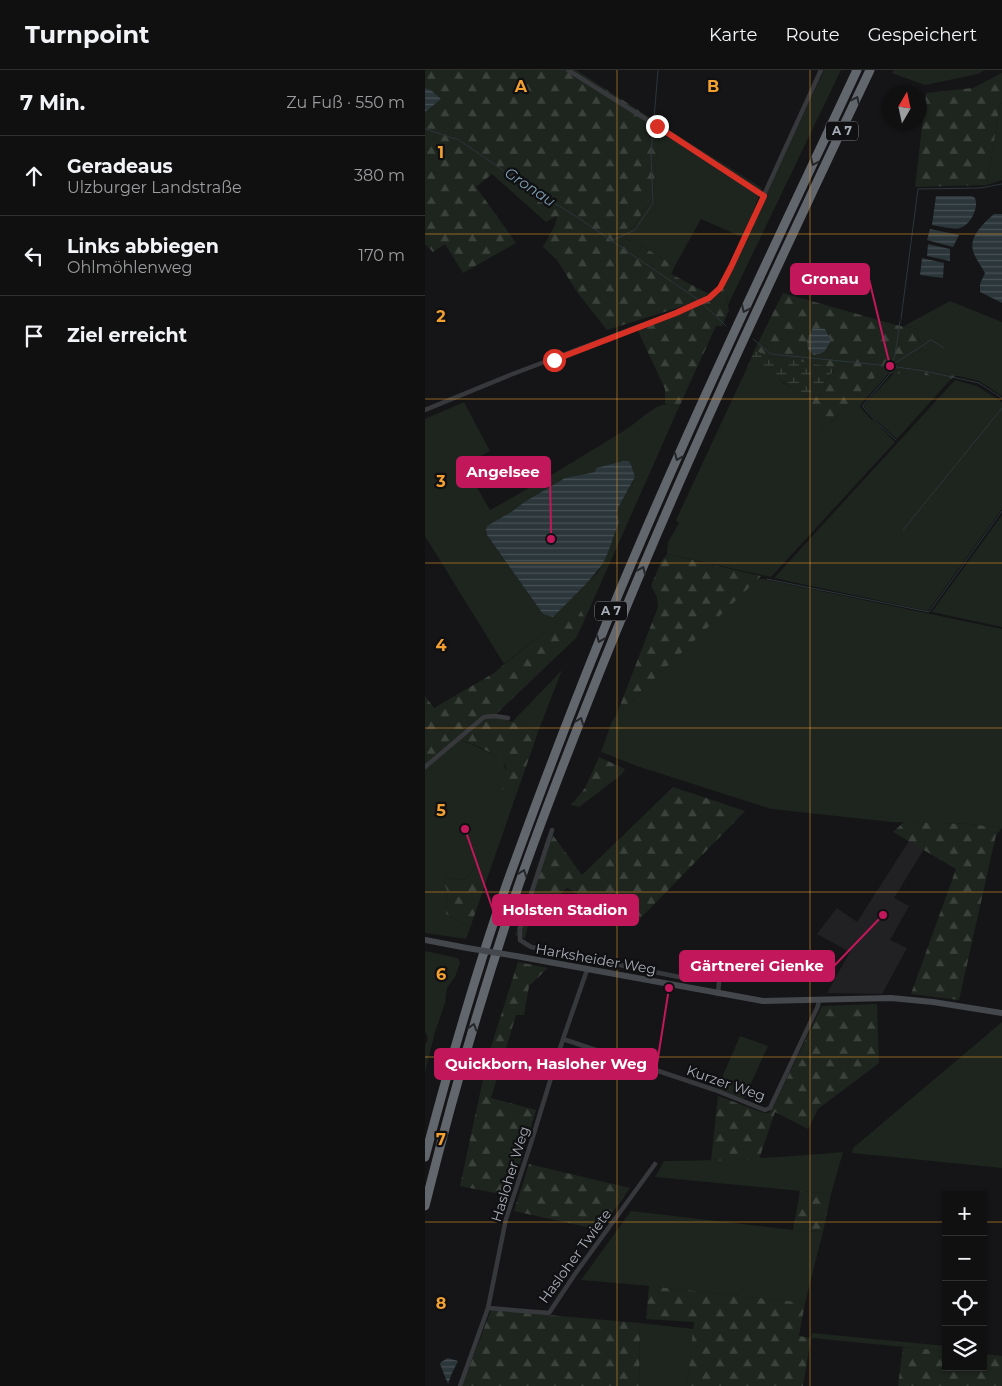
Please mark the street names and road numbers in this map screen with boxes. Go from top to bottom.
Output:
road number: A 7 [826,121,858,140]
road number: A 7 [595,602,627,620]
street label: Harksheider Weg [534,940,658,978]
street label: Kurzer Weg [684,1061,768,1105]
street label: Hasloher Weg [487,1124,533,1224]
street label: Hasloher Twiete [535,1205,615,1307]

